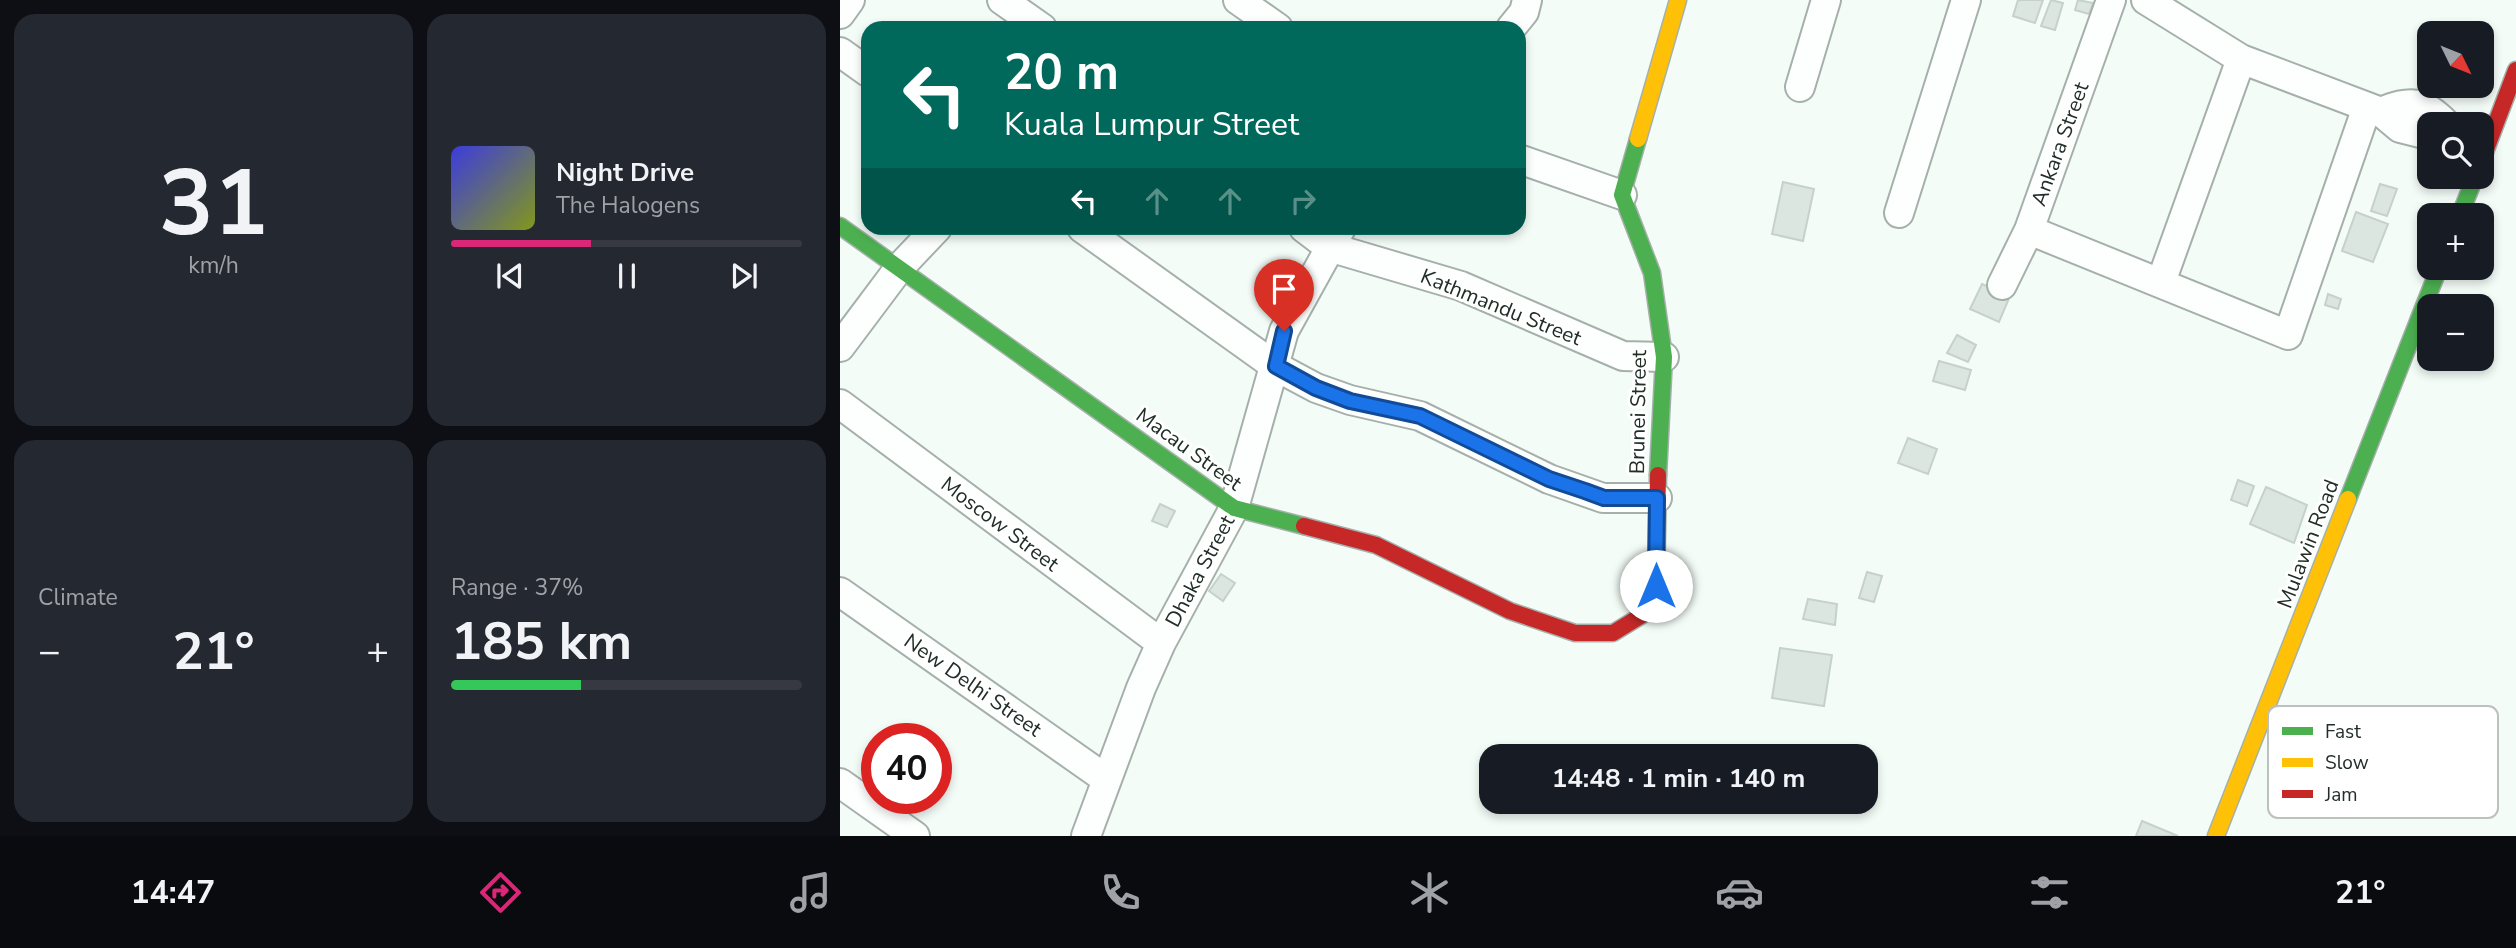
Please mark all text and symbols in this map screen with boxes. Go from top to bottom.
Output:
north arrow [2417,21,2494,98]
map controls [2417,21,2494,371]
text: 20 m [1004,39,1119,106]
icon: left [889,49,980,140]
street label: Ankara Street [2025,78,2096,210]
text: Kuala Lumpur Street [1004,103,1299,146]
button: search [2417,112,2494,189]
text: 31 [159,142,268,266]
text: Night Drive [556,155,694,190]
icon: left [1065,182,1103,220]
icon: ahead [1138,182,1176,220]
icon: ahead [1211,182,1249,220]
icon: right [1284,182,1322,220]
text: The Halogens [556,190,700,221]
button: + [2417,203,2494,280]
text: km/h [188,250,239,281]
icon: previous [491,257,529,295]
icon: pause [608,257,646,295]
icon: next [725,257,763,295]
pin [1254,259,1314,331]
street label: Kathmandu Street [1416,262,1586,352]
icon: arrive [1265,270,1303,308]
button: − [2417,294,2494,371]
street label: Brunei Street [1623,349,1653,474]
street label: Macau Street [1130,401,1248,497]
street label: Moscow Street [935,470,1065,578]
street label: Mulawin Road [2271,476,2345,612]
street label: Dhaka Street [1159,510,1242,632]
position arrow [1619,549,1693,623]
text: Range · 37% [451,572,583,603]
text: Climate [38,582,118,613]
text: 185 km [451,606,632,677]
text: 21° [172,616,255,687]
text: − [38,626,61,677]
text: + [366,626,389,677]
street label: New Delhi Street [899,627,1048,743]
legend [2268,706,2498,818]
text: Fast [2325,719,2361,745]
speed limit sign: 40 [861,723,952,814]
text: Slow [2325,750,2369,776]
text: 14:48 · 1 min · 140 m [1552,761,1805,796]
text: Jam [2324,782,2358,808]
icon: directions [476,868,525,917]
icon: music [786,868,835,917]
icon: phone [1096,868,1145,917]
icon: climate [1405,868,1454,917]
icon: car [1715,868,1764,917]
icon: filters [2025,868,2074,917]
text: 14:47 [130,871,215,914]
text: 21° [2335,871,2385,914]

